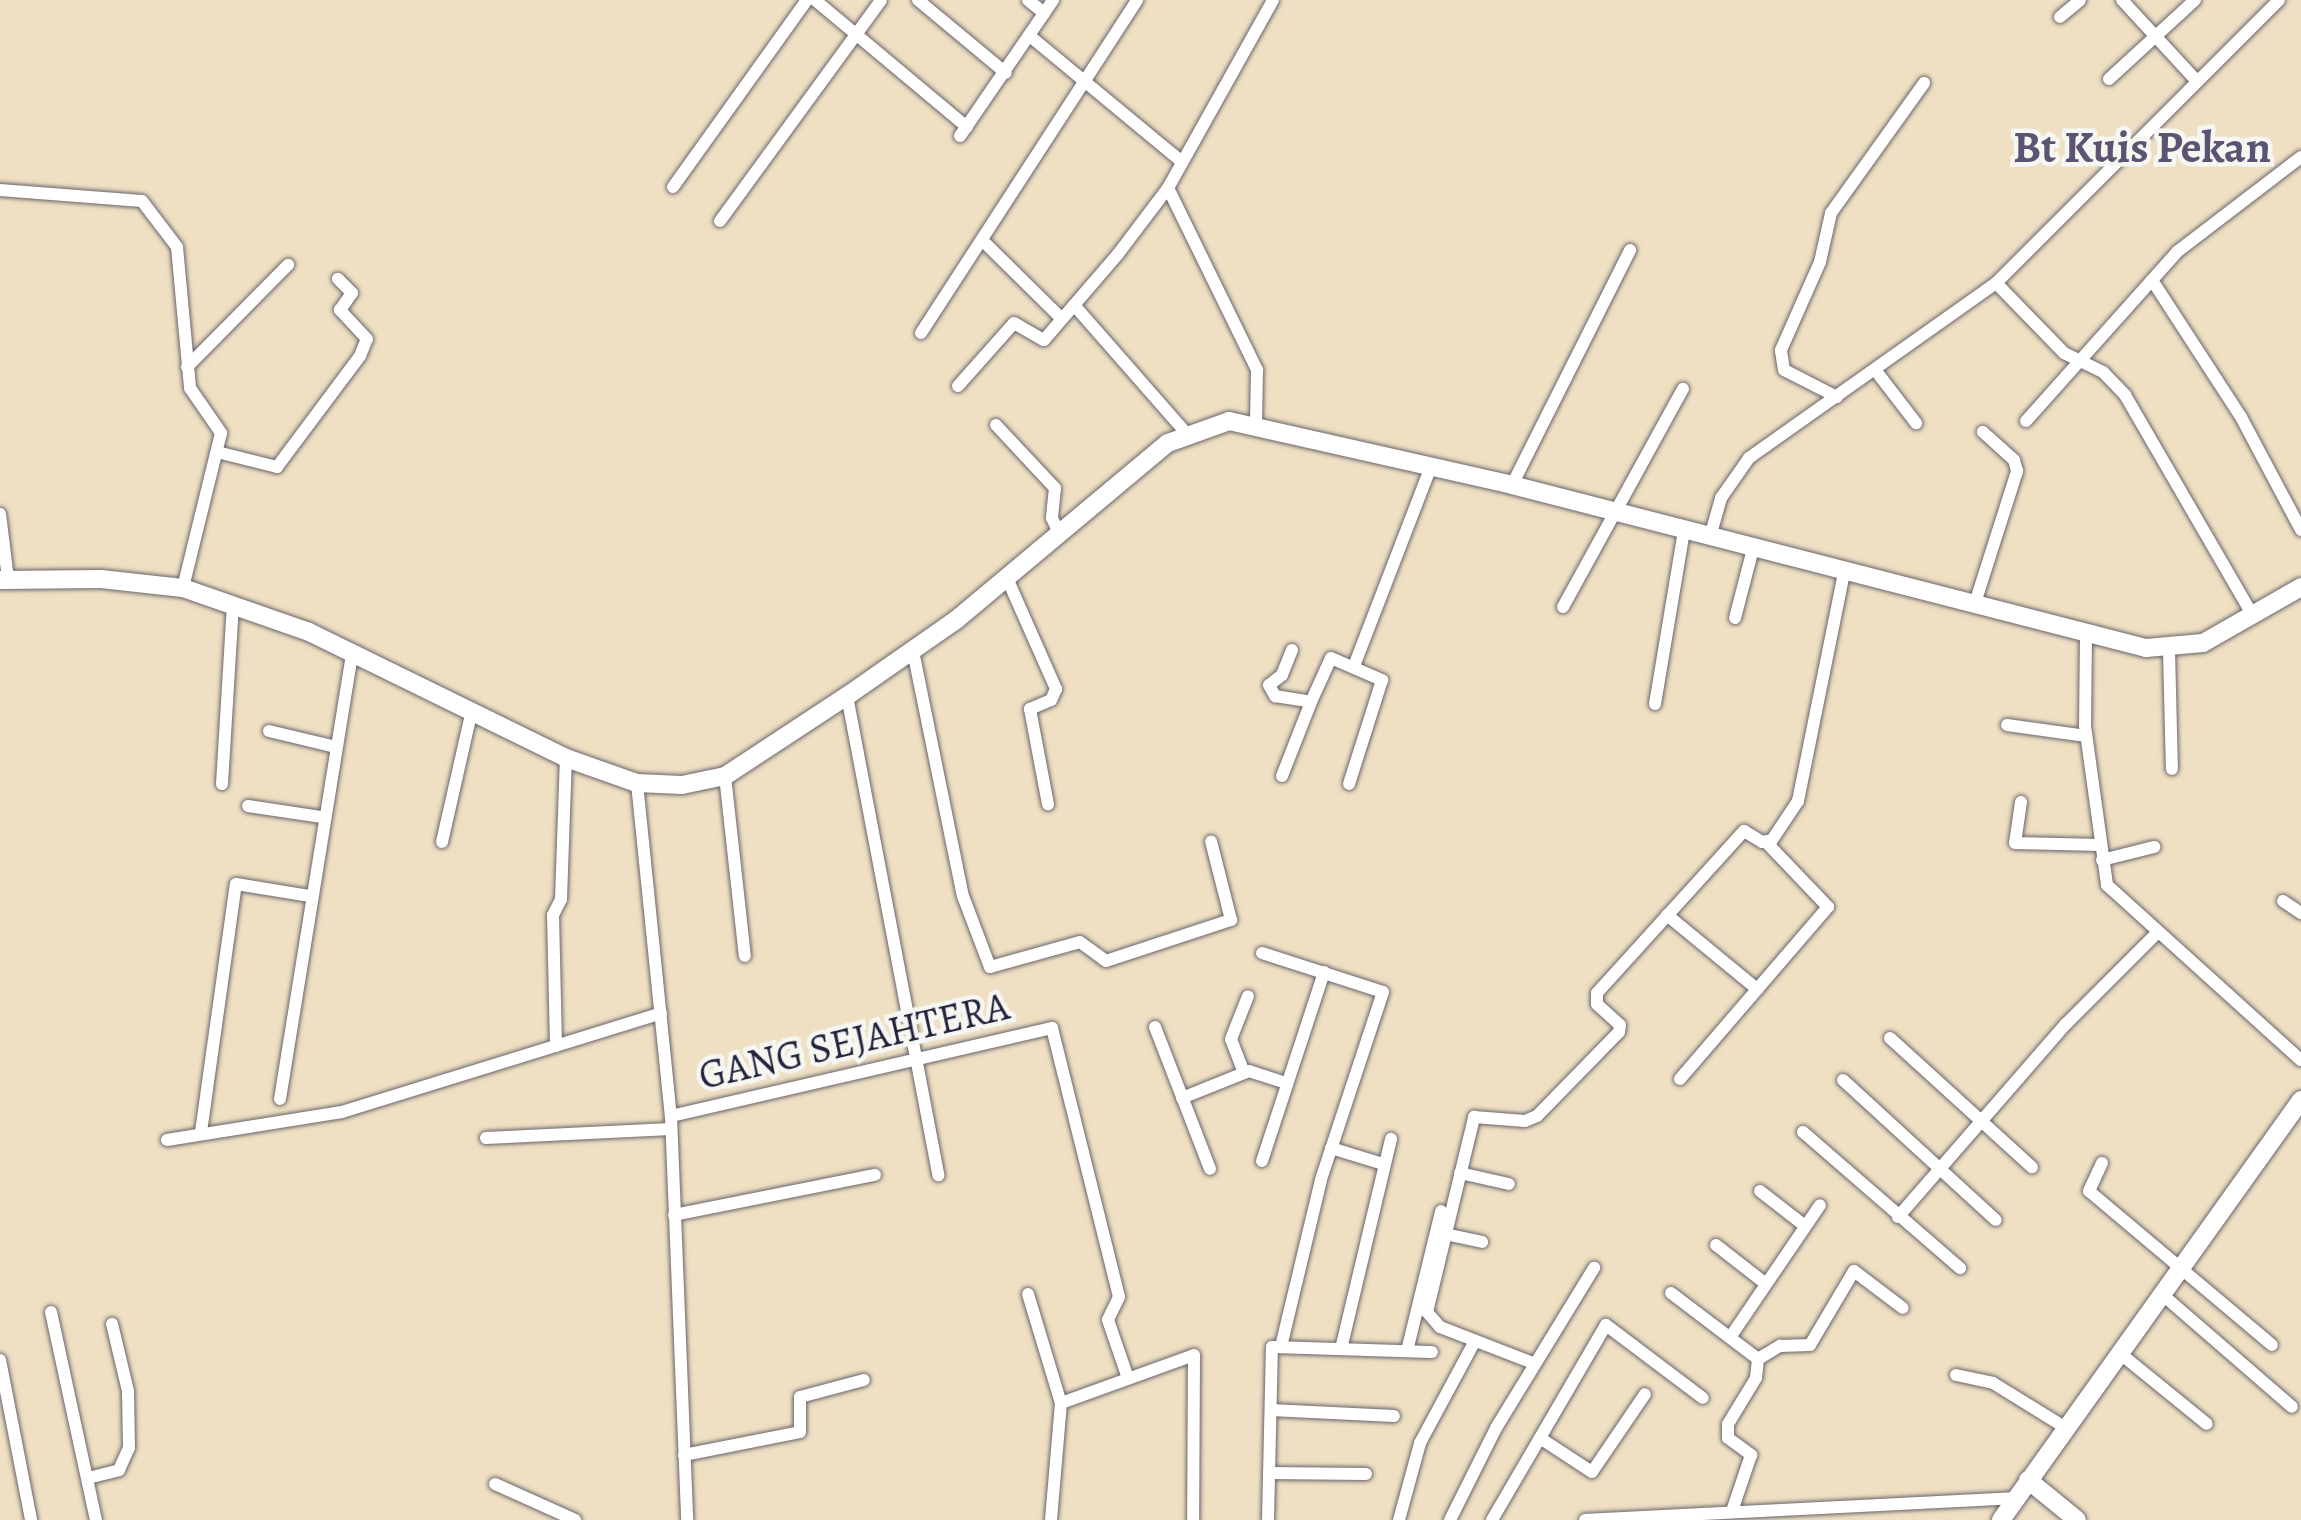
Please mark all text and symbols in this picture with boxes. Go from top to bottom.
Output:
district label: Bt Kuis Pekan [2013,121,2271,175]
street label: GANG SEJAHTERA [694,982,1014,1100]

